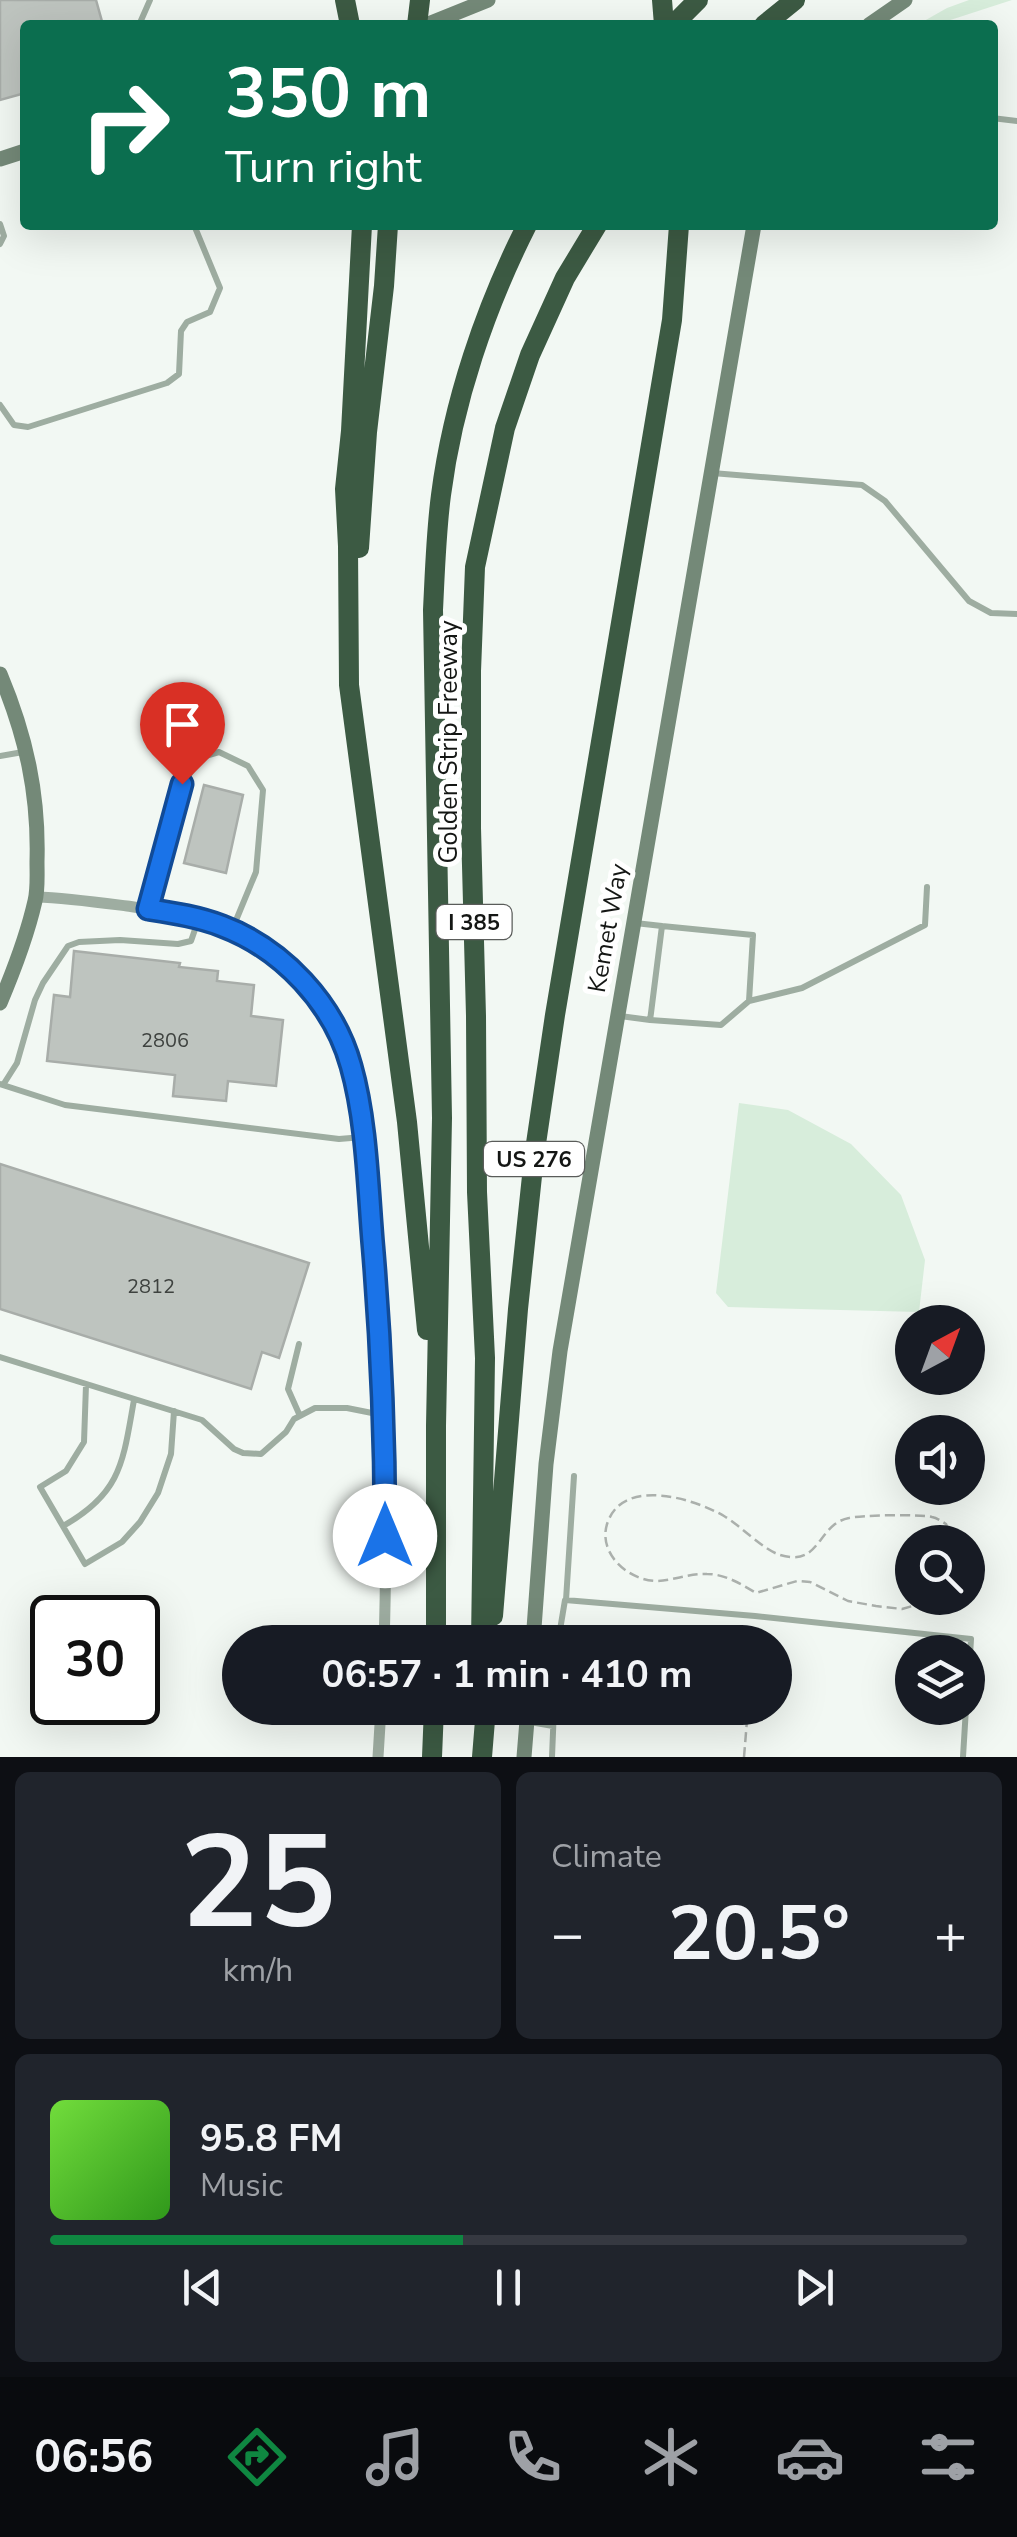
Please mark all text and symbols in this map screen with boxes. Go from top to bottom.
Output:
text: 350 m [225,46,431,142]
icon: right [60,60,190,190]
text: Turn right [225,137,422,198]
street label: Golden Strip Freeway [432,620,466,864]
pin [140,682,225,785]
icon: arrive [155,697,210,752]
street label: Kemet Way [580,861,636,995]
road number: I 385 [436,905,512,939]
house number: 2806 [141,1027,189,1054]
road number: US 276 [484,1142,584,1176]
house number: 2812 [127,1273,175,1300]
north arrow [895,1305,985,1395]
map controls [895,1305,985,1725]
button: sound [895,1415,985,1505]
position arrow [333,1484,437,1588]
button: search [895,1525,985,1615]
speed limit sign: 30 [30,1595,160,1725]
button: layers [895,1635,985,1725]
text: 06:57 · 1 min · 410 m [322,1649,692,1700]
text: 25 [180,1795,336,1972]
text: Climate [551,1835,662,1878]
text: 20.5° [668,1883,850,1985]
text: − [551,1897,584,1972]
text: + [934,1897,967,1972]
text: km/h [223,1949,293,1992]
text: 95.8 FM [200,2113,342,2164]
text: Music [200,2164,283,2207]
icon: previous [175,2260,230,2315]
icon: pause [481,2260,536,2315]
icon: next [787,2260,842,2315]
icon: directions [222,2422,292,2492]
icon: music [360,2422,430,2492]
icon: phone [498,2422,568,2492]
icon: climate [636,2422,706,2492]
icon: car [775,2422,845,2492]
icon: filters [913,2422,983,2492]
text: 06:56 [34,2427,153,2488]

